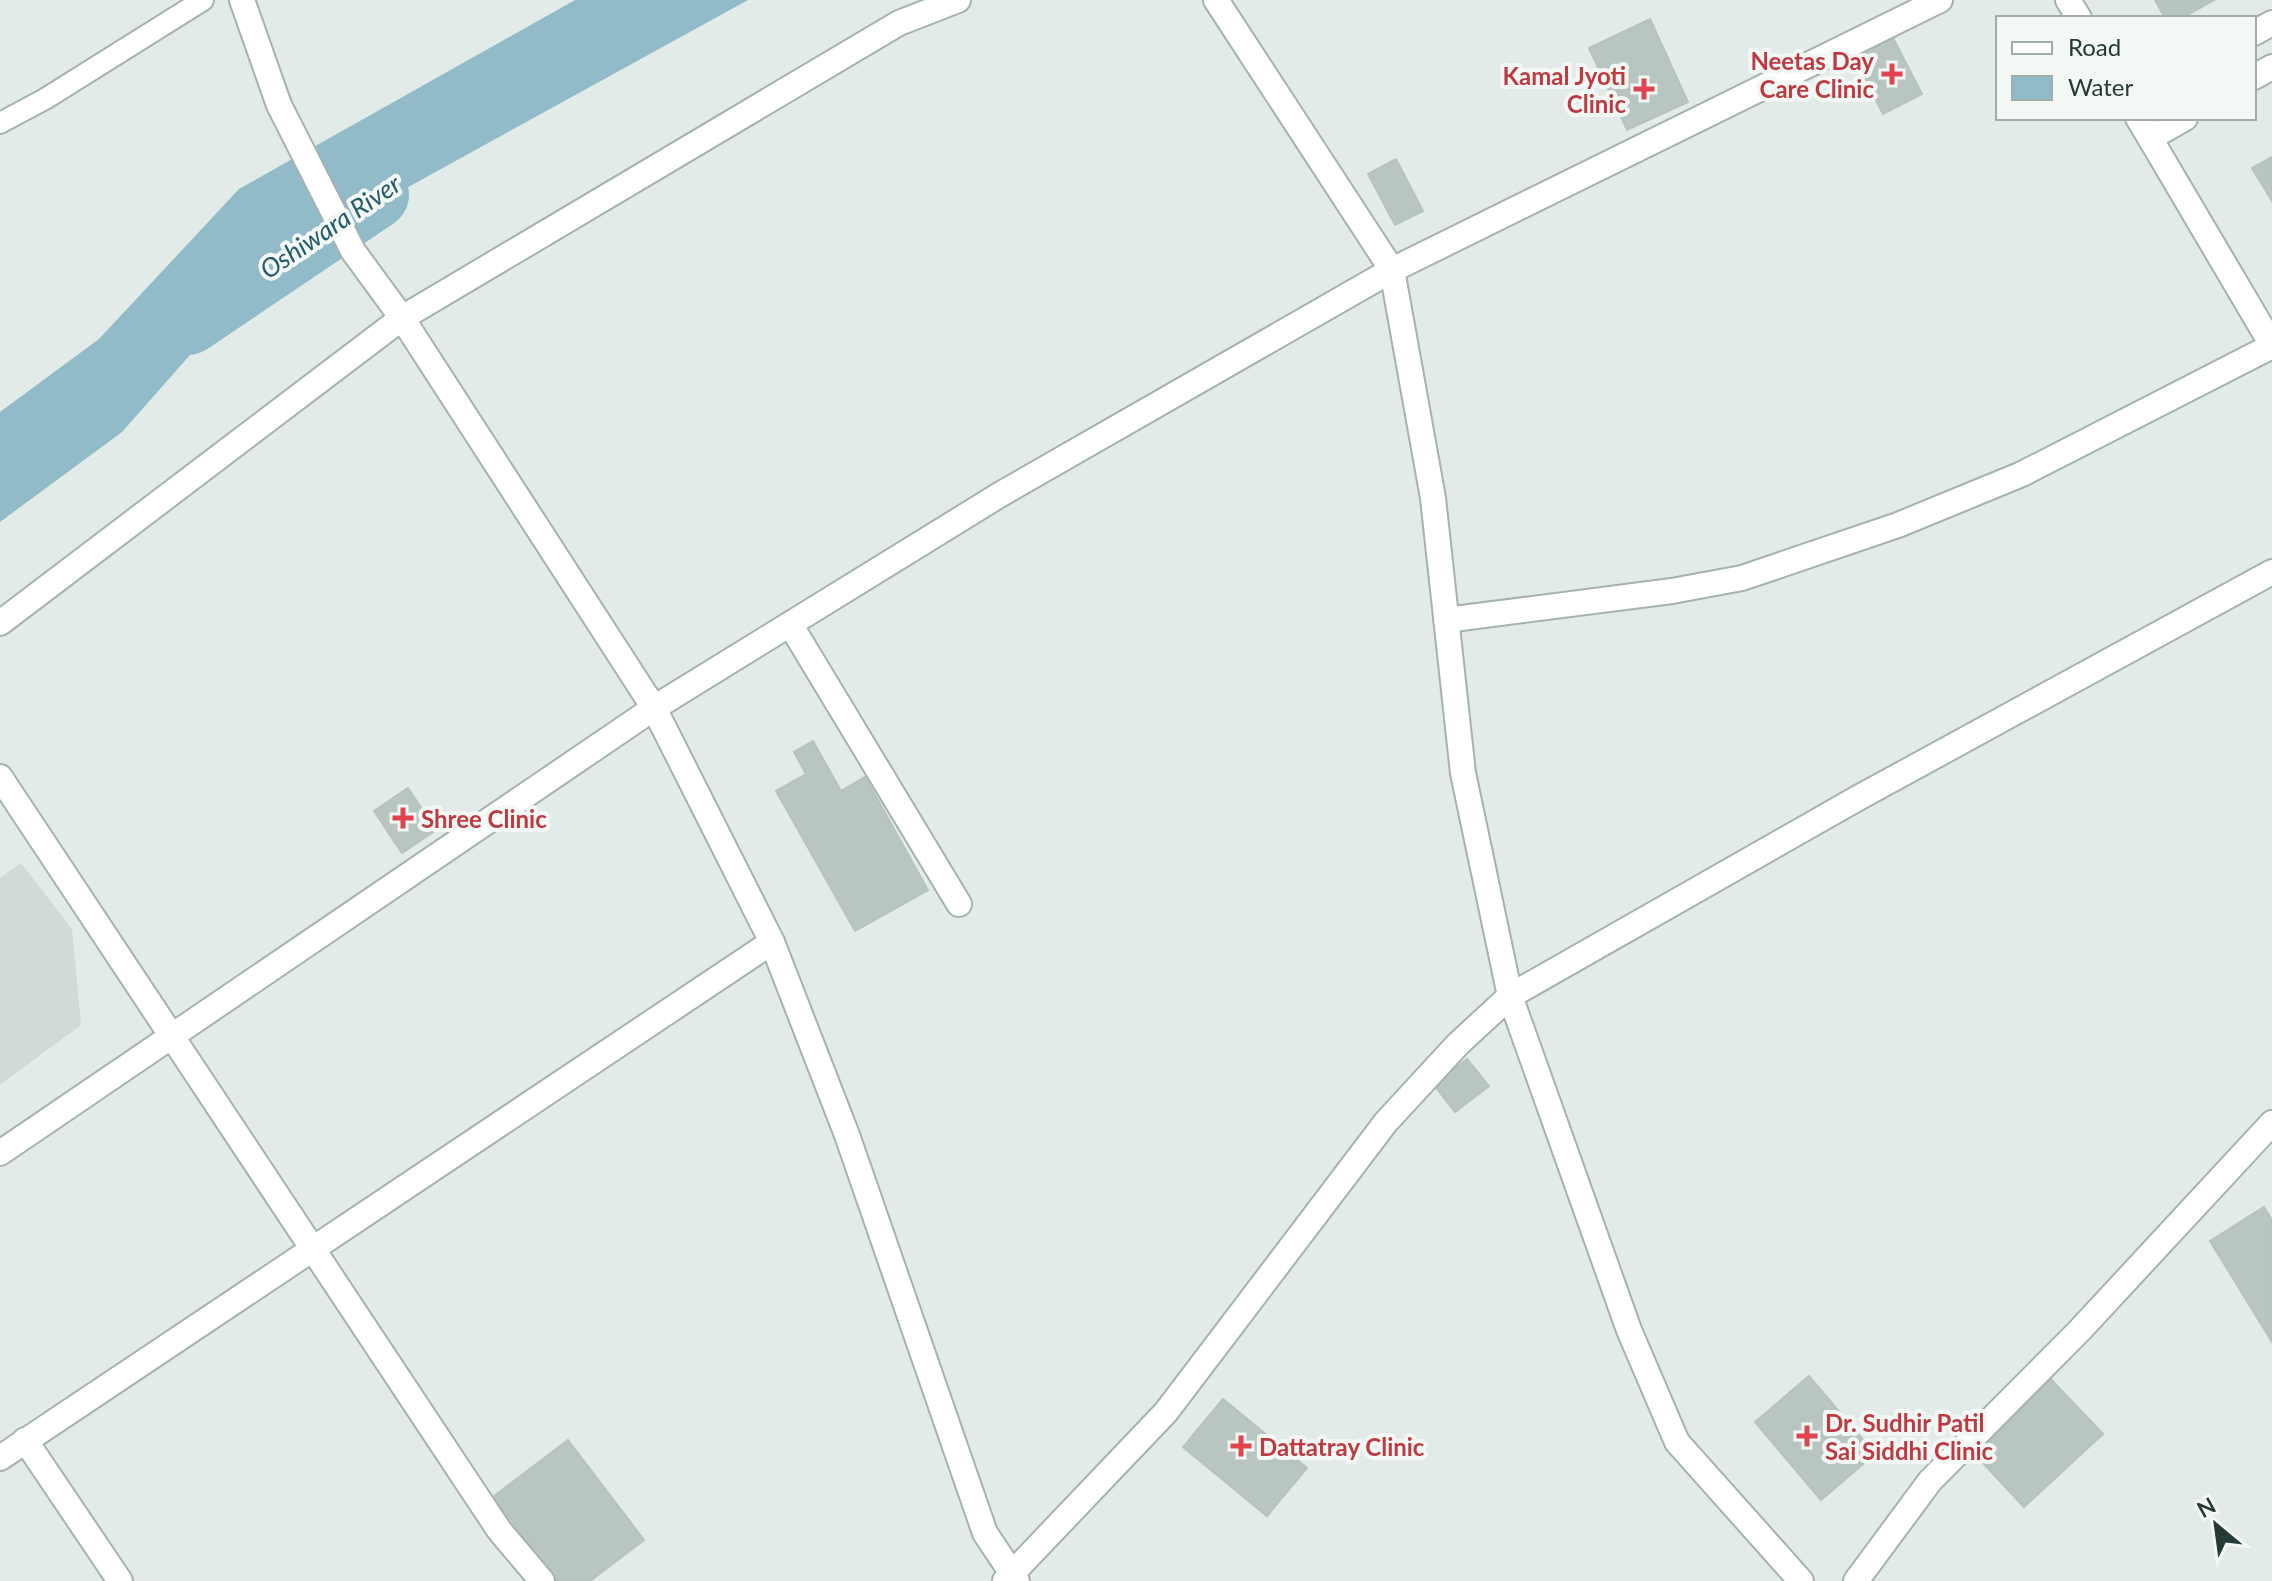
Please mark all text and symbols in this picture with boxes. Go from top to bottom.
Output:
legend [1996,16,2256,120]
text: Road [2068,32,2121,61]
place label: Neetas Day Care Clinic [1750,46,1874,103]
place label: Kamal Jyoti Clinic [1503,61,1626,118]
marker: Neetas Day Care Clinic [1881,63,1903,85]
text: Water [2068,72,2133,101]
marker: Kamal Jyoti Clinic [1633,78,1655,100]
water label: Oshiwara River [253,167,407,285]
place label: Shree Clinic [421,804,547,833]
marker: Shree Clinic [392,807,414,829]
place label: Dr. Sudhir Patil Sai Siddhi Clinic [1825,1408,1994,1465]
marker: Dr. Sudhir Patil Sai Siddhi Clinic [1796,1425,1818,1447]
place label: Dattatray Clinic [1259,1432,1425,1461]
marker: Dattatray Clinic [1230,1435,1252,1457]
north arrow [2176,1485,2256,1565]
text: N [2192,1491,2220,1523]

